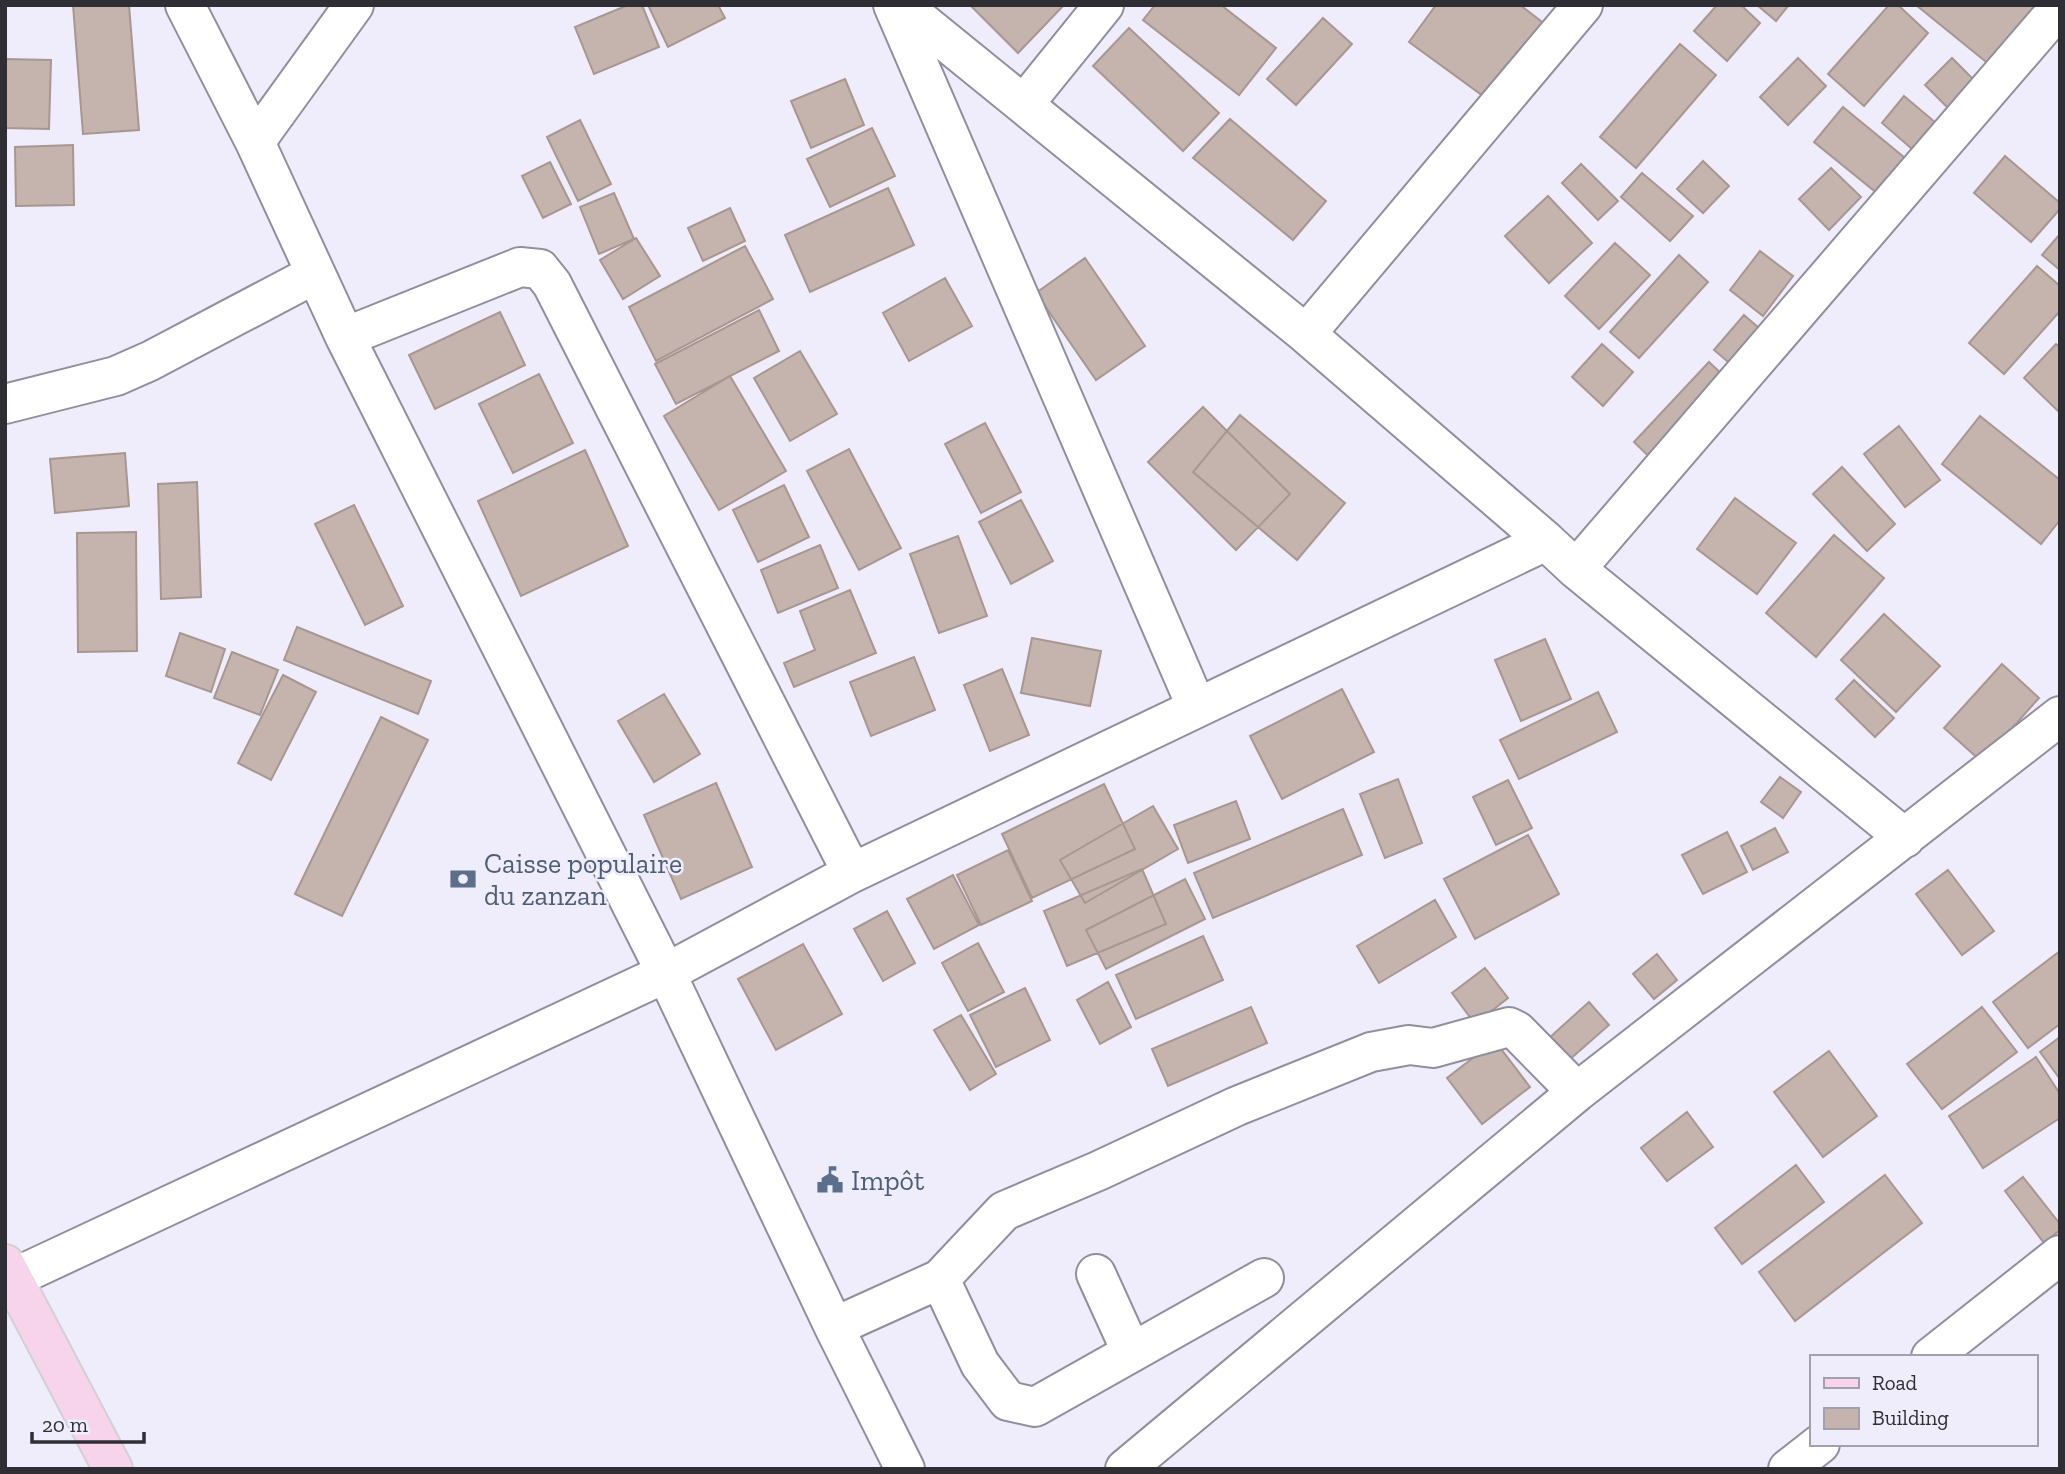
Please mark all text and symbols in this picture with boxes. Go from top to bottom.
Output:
place label: Caisse populaire du zanzan [484,847,682,912]
bank icon: Caisse populaire du zanzan [448,864,478,894]
place label: Impôt [851,1164,925,1197]
public building icon: Impôt [815,1165,845,1195]
legend [1810,1355,2037,1446]
text: Road [1872,1370,1918,1395]
scale bar [32,1400,144,1444]
text: Building [1872,1405,1949,1430]
text: 20 m [42,1412,88,1437]

